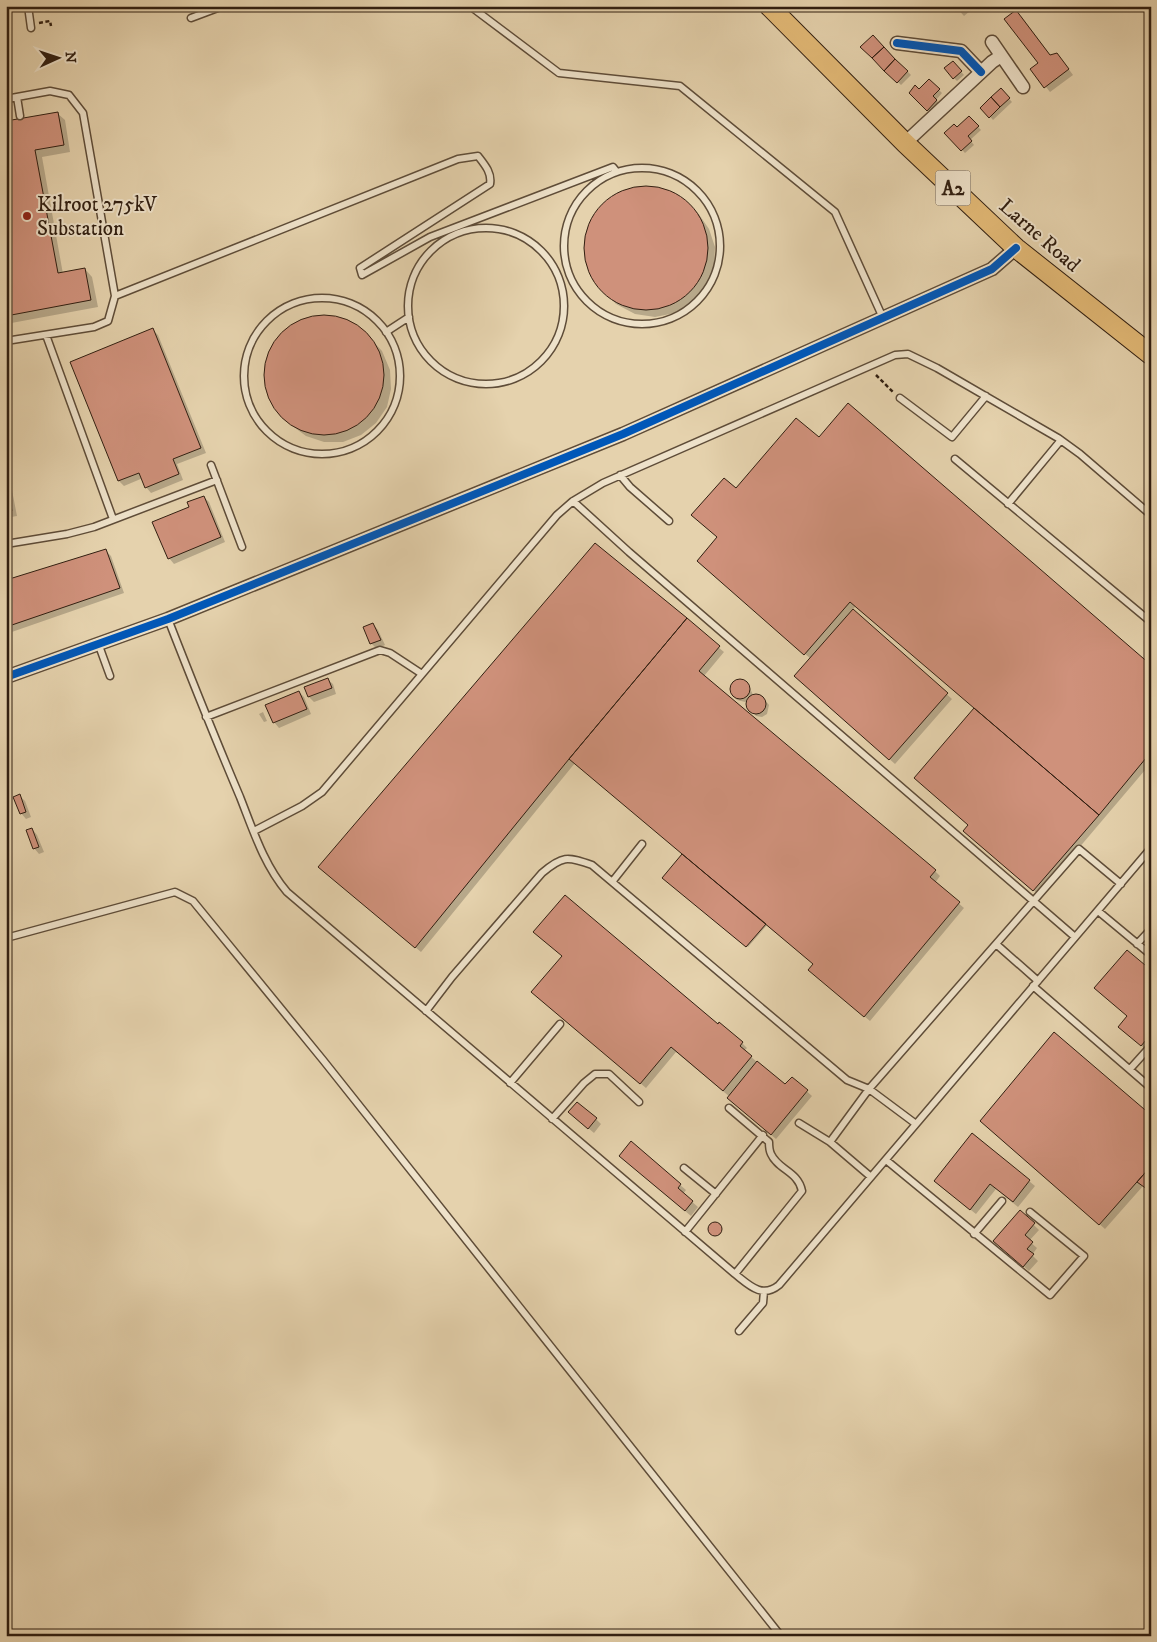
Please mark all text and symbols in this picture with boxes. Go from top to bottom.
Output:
north arrow [32,32,82,82]
text: N [61,51,79,64]
road number: A2 [936,170,970,206]
place label: Kilroot 275kV Substation [37,192,158,242]
street label: Larne Road [993,193,1086,279]
marker: Kilroot 275kV Substation [21,210,33,222]

